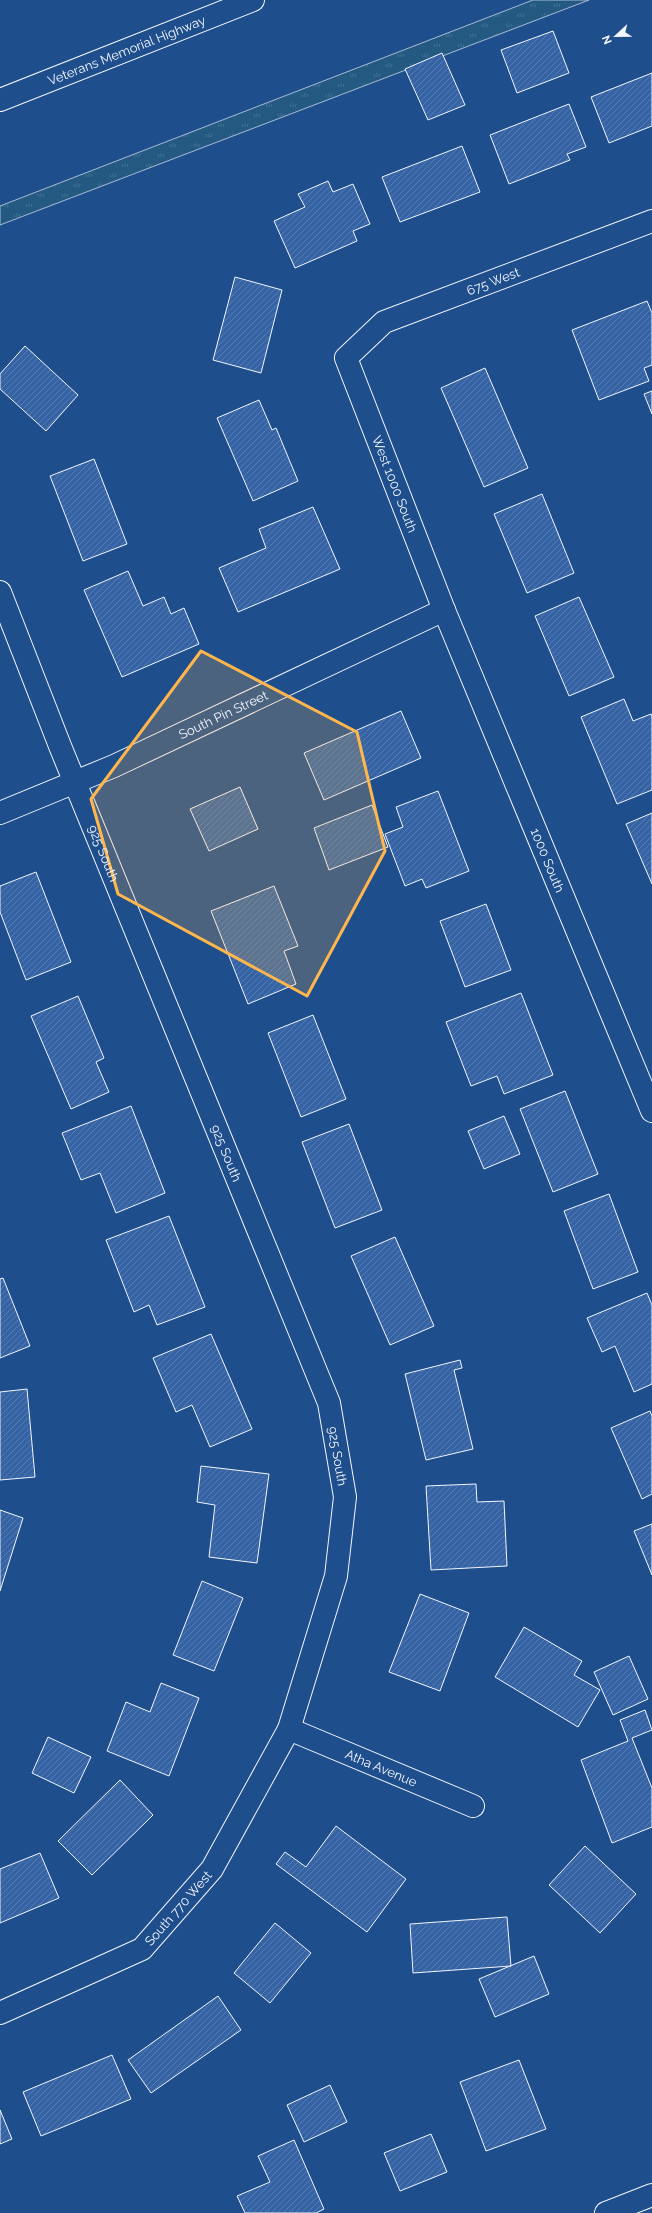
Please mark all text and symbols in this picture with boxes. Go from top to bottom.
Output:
street label: Veterans Memorial Highway [46,13,208,88]
north arrow [596,16,636,56]
text: N [600,33,615,46]
street label: 675 West [465,264,522,298]
street label: West 1000 South [369,434,420,535]
street label: South Pin Street [176,687,271,742]
street label: 925 South [85,823,122,884]
street label: 1000 South [527,826,567,895]
street label: 925 South [208,1122,244,1184]
street label: 925 South [325,1425,350,1487]
street label: Atha Avenue [343,1746,419,1790]
street label: South 770 West [142,1867,215,1949]

